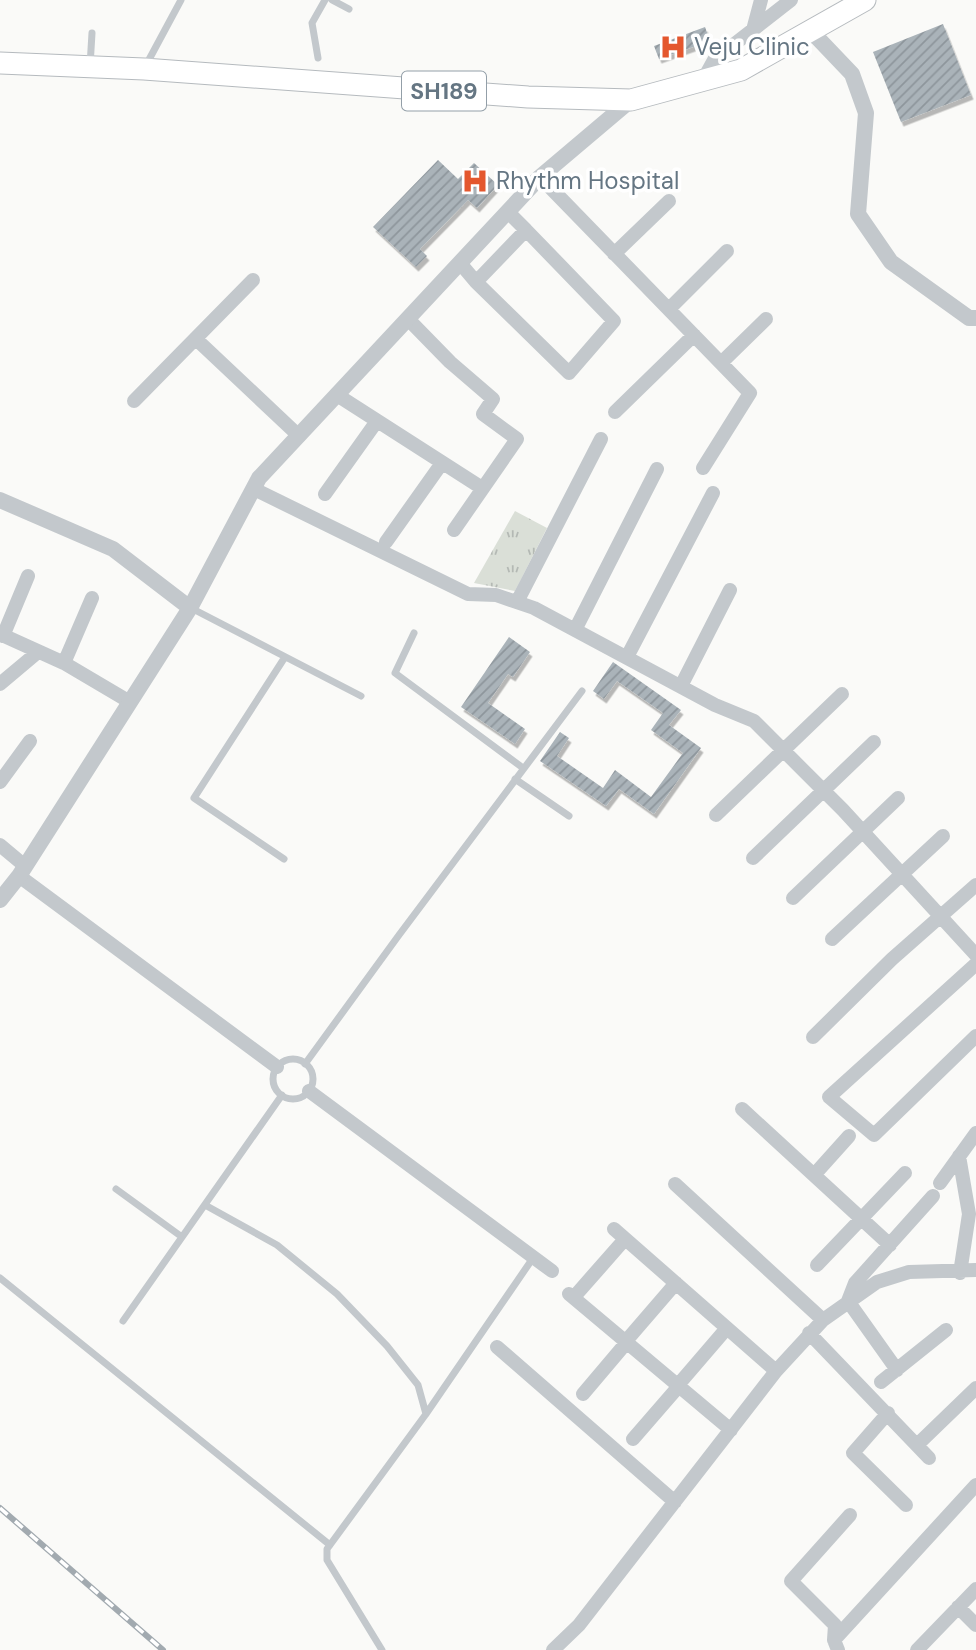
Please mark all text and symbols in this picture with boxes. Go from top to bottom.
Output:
place label: Veju Clinic [694,31,810,62]
hospital icon: Veju Clinic [658,32,688,62]
road number: SH189 [402,72,486,110]
place label: Rhythm Hospital [496,165,679,196]
hospital icon: Rhythm Hospital [460,166,490,196]

